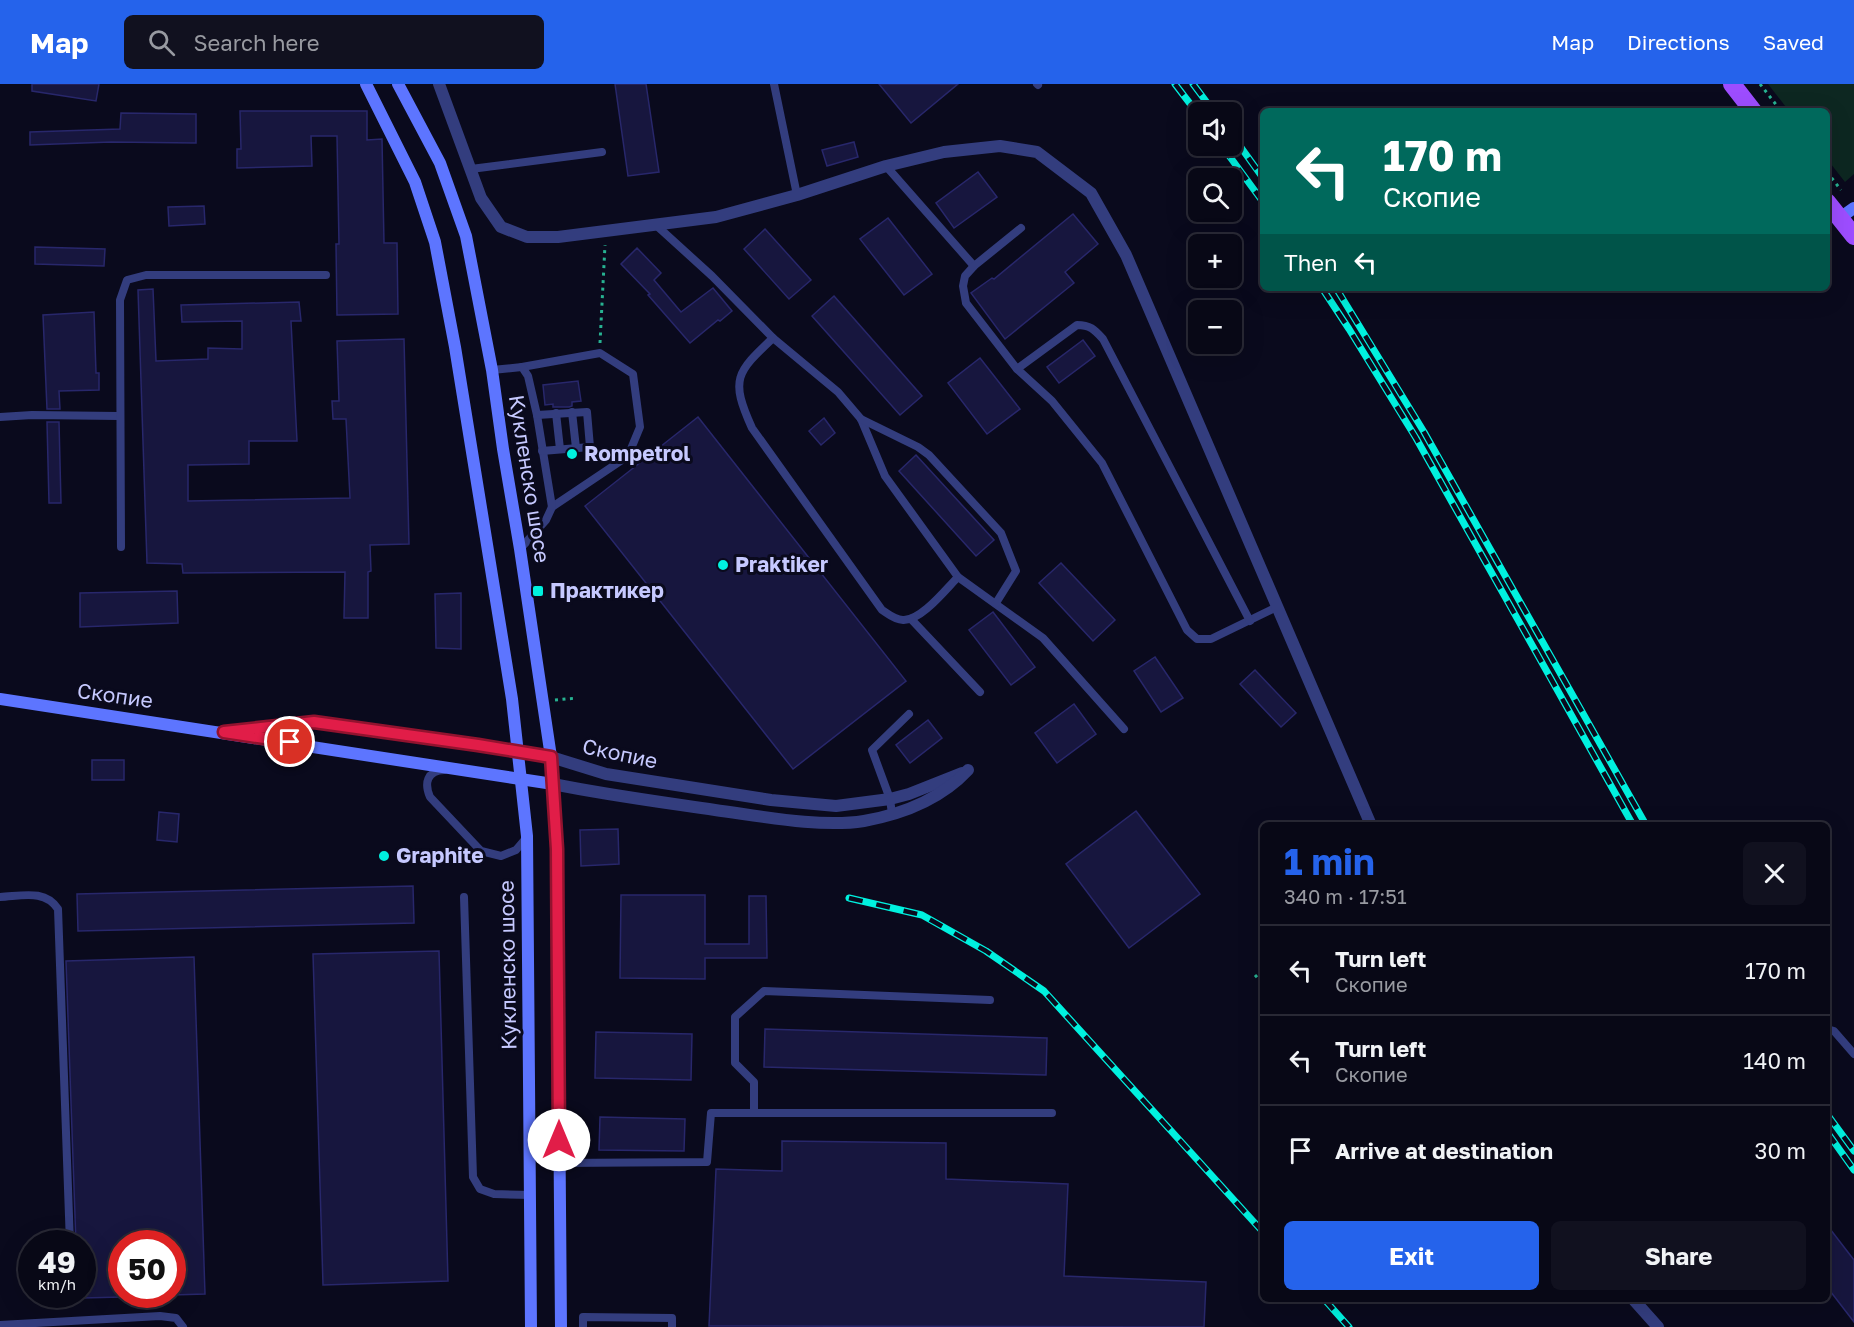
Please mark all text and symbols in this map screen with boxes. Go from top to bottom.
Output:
search box [124,15,544,69]
text: Map [30,26,88,59]
icon: search [145,26,178,59]
text: Search here [193,29,319,56]
text: Map [1551,29,1594,55]
text: Directions [1627,29,1730,55]
text: Saved [1763,29,1824,55]
map controls [1188,102,1242,354]
button: sound [1188,102,1242,156]
text: 170 m [1383,130,1502,180]
icon: left [1284,132,1362,210]
button: search [1188,168,1242,222]
text: Скопие [1383,181,1481,213]
button: + [1188,234,1242,288]
icon: left [1349,246,1382,279]
text: Then [1284,249,1337,276]
button: − [1188,300,1242,354]
street label: Кукленско шосе [504,393,556,565]
place label: Rompetrol [584,440,690,466]
marker: Rompetrol [565,447,579,461]
place label: Praktiker [735,551,828,577]
marker: Praktiker [716,558,730,572]
place label: Практикер [550,577,664,603]
marker: Практикер [531,584,545,598]
street label: Скопие [76,677,155,713]
pin [264,716,315,767]
icon: arrive [273,725,306,758]
street label: Скопие [580,732,660,774]
text: 1 min [1284,840,1375,883]
place label: Graphite [396,842,484,868]
button: close [1743,842,1806,905]
marker: Graphite [377,849,391,863]
street label: Кукленско шосе [493,880,521,1050]
text: 340 m · 17:51 [1284,884,1407,908]
text: Turn left [1335,945,1426,972]
icon: left [1284,954,1317,987]
text: 170 m [1745,957,1806,984]
text: Скопие [1335,972,1408,996]
text: Turn left [1335,1035,1426,1062]
icon: left [1284,1044,1317,1077]
text: 140 m [1743,1047,1806,1074]
text: Скопие [1335,1062,1408,1086]
position arrow [527,1108,591,1172]
icon: arrive [1284,1134,1317,1167]
text: Arrive at destination [1335,1137,1553,1164]
text: 30 m [1755,1137,1806,1164]
button: Exit [1284,1221,1539,1290]
button: Share [1551,1221,1806,1290]
speed limit sign: 50 [108,1230,186,1308]
text: 49 [38,1244,76,1280]
text: km/h [38,1275,76,1293]

